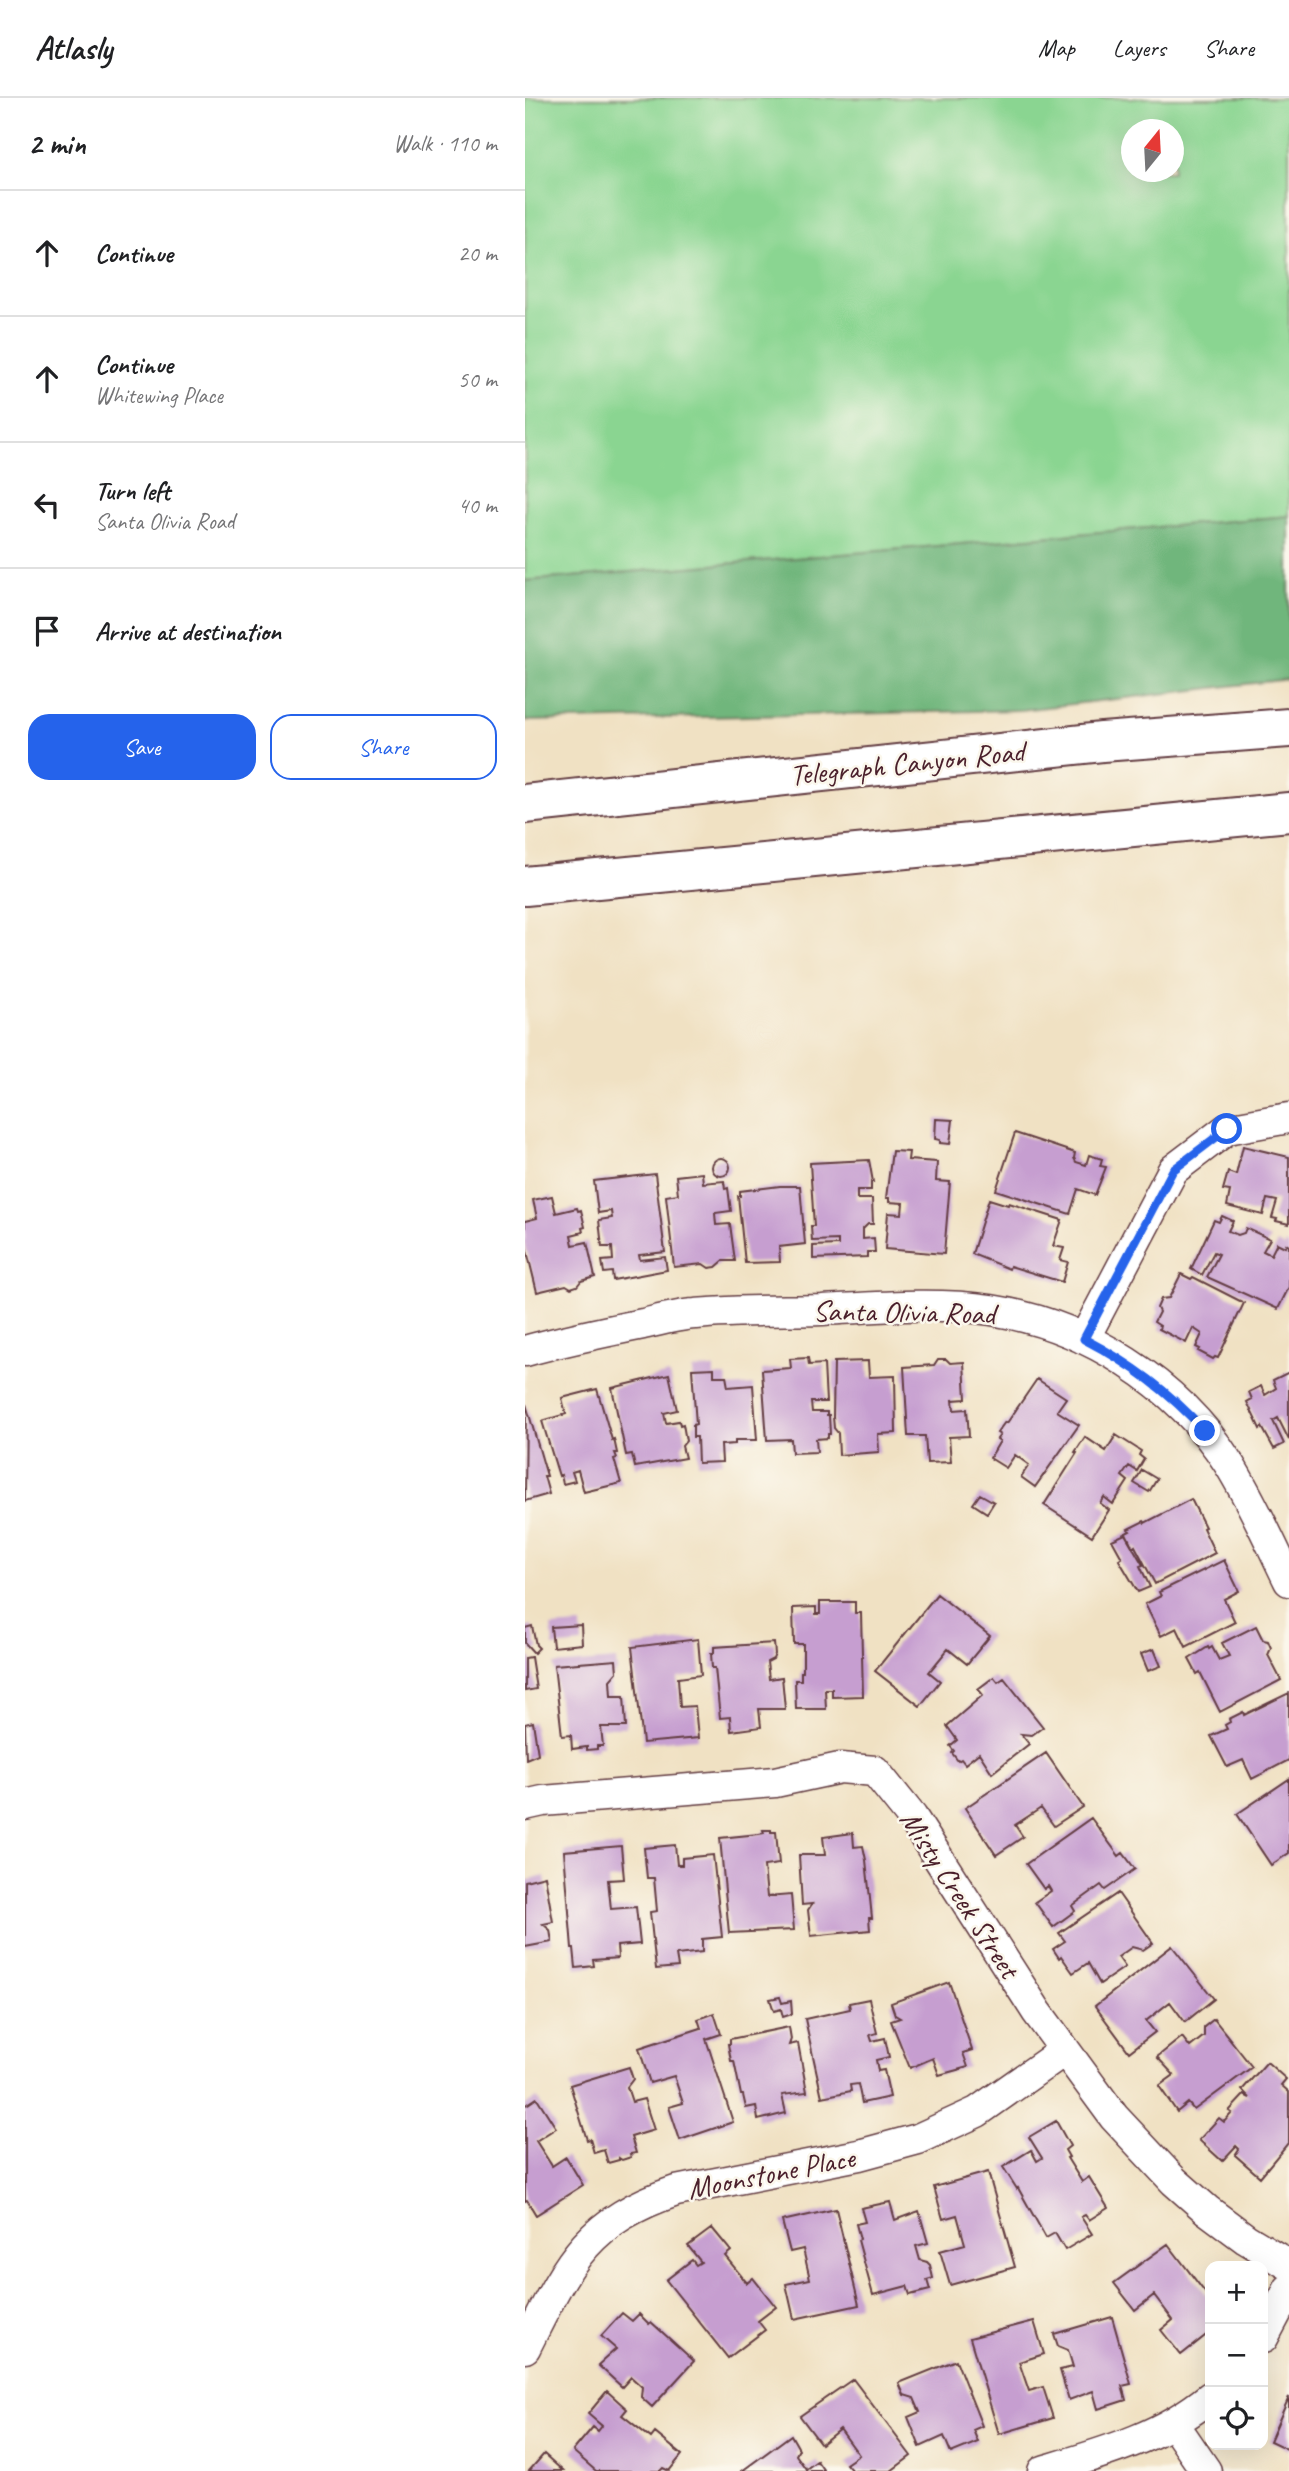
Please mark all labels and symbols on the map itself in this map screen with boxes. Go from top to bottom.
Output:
north arrow [1121,119,1184,182]
street label: Telegraph Canyon Road [788,731,1030,794]
route start [1211,1113,1242,1144]
street label: Santa Olivia Road [813,1291,1000,1333]
route end [1189,1415,1220,1446]
street label: Misty Creek Street [892,1803,1030,1988]
street label: Moonstone Place [684,2138,860,2208]

